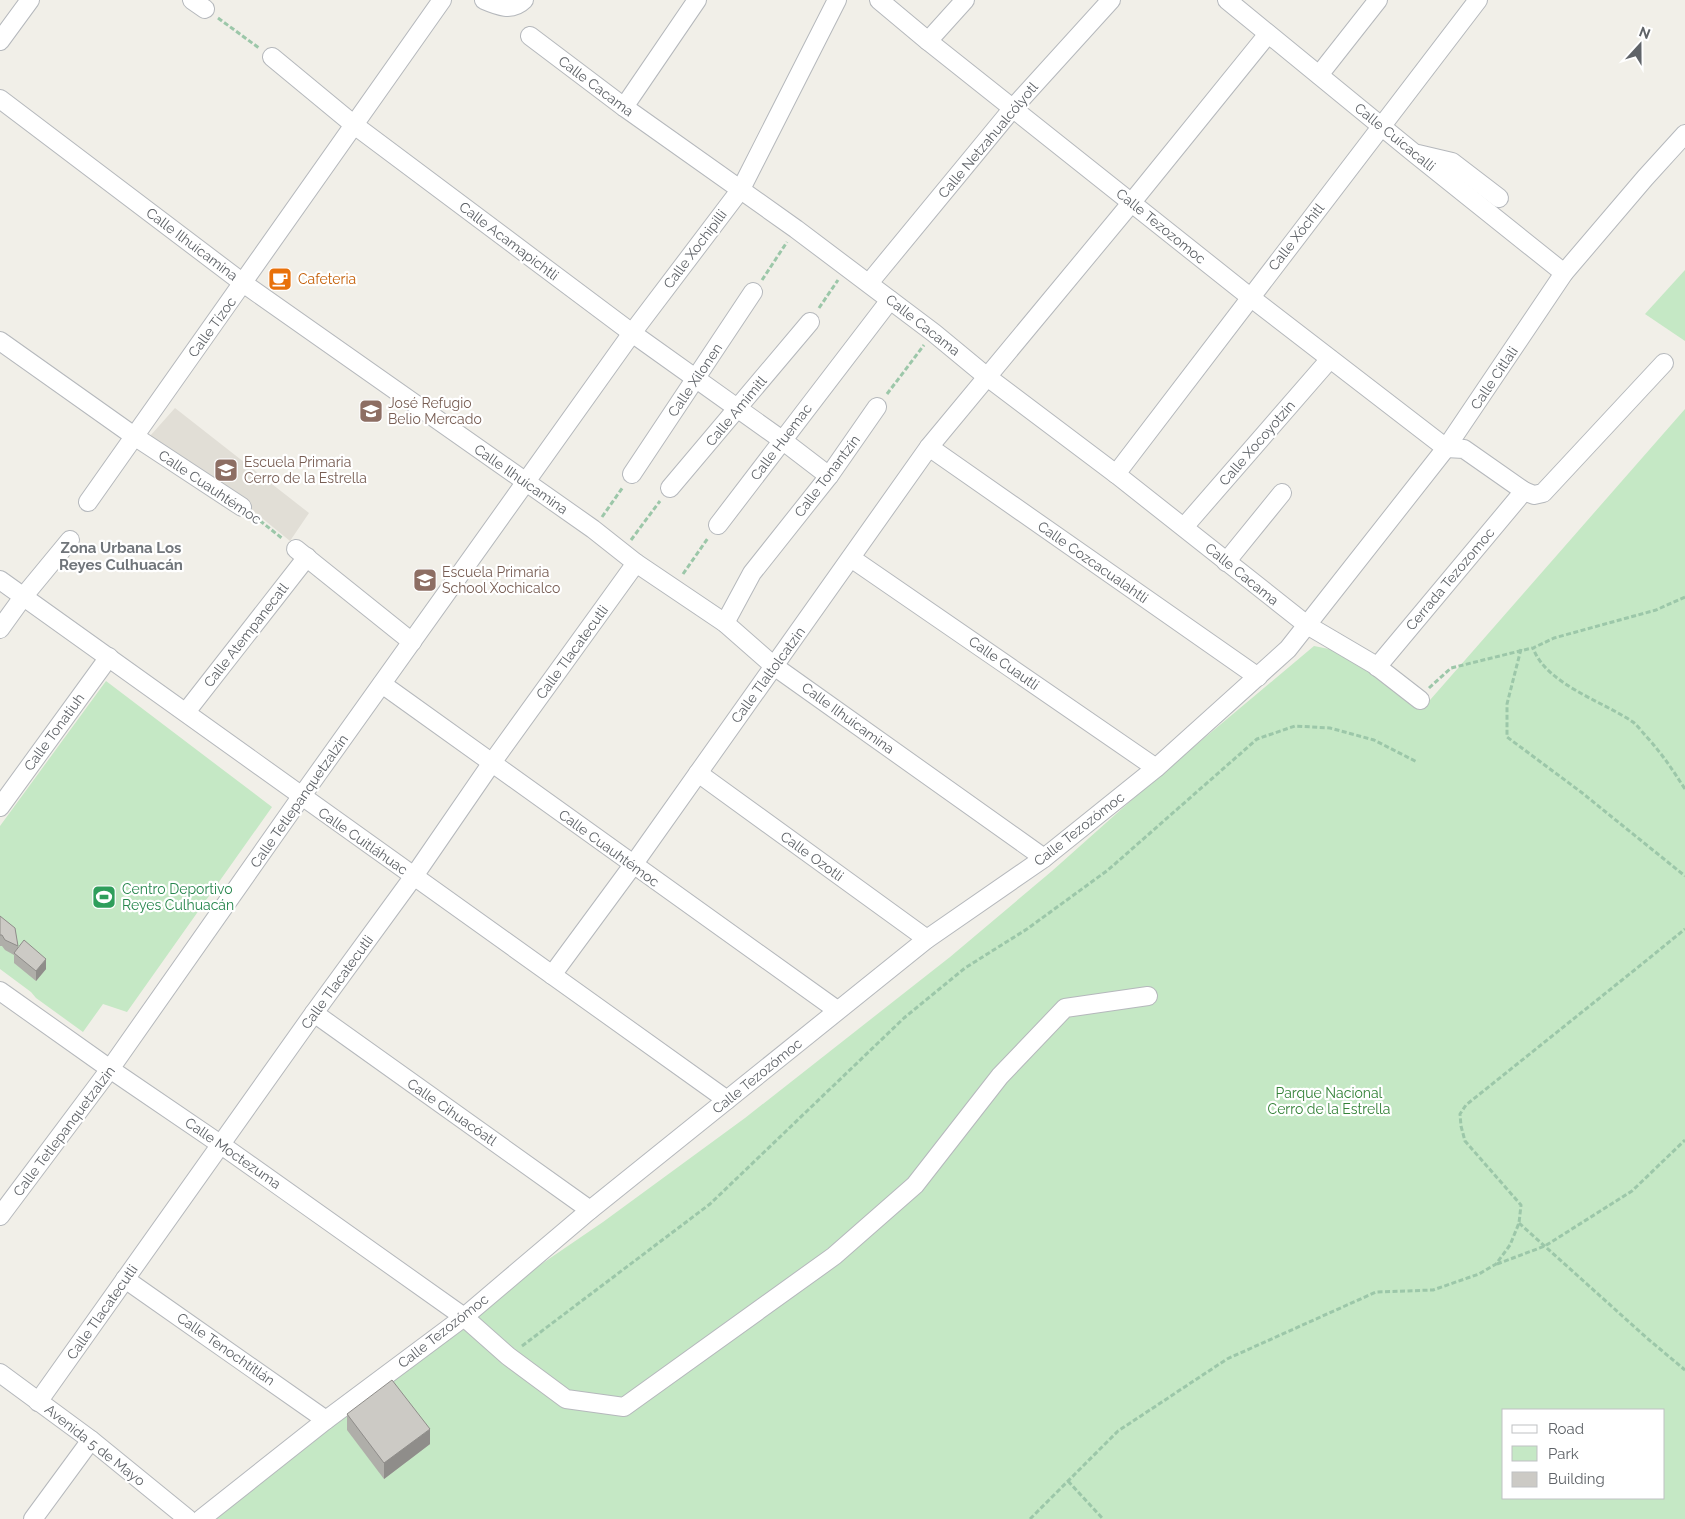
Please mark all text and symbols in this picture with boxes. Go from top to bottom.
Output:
north arrow [1615,20,1665,70]
text: N [1637,23,1653,42]
street label: Calle Cacama [555,53,637,119]
street label: Calle Netzahualcólyotl [935,79,1041,201]
street label: Calle Cuicacalli [1352,100,1438,174]
street label: Calle Tezozomoc [1113,185,1209,267]
street label: Calle Acamapichtli [456,198,562,284]
street label: Calle Xóchitl [1265,200,1327,274]
street label: Calle Ilhuicamina [143,204,241,284]
street label: Calle Xochipilli [660,206,730,292]
cafe icon: Cafeteria [267,266,293,292]
place label: Cafeteria [298,271,356,287]
street label: Calle Cacama [883,291,963,359]
street label: Calle Tízoc [185,294,239,360]
street label: Calle Xilonen [665,340,725,420]
street label: Calle Citlali [1467,344,1521,412]
street label: Calle Amimitl [702,373,770,449]
place label: José Refugio Belio Mercado [388,395,482,427]
street label: Calle Xocoyotzin [1216,397,1298,489]
school or university icon: José Refugio Belio Mercado [358,398,384,424]
street label: Calle Huemac [747,400,815,483]
street label: Calle Tonantzín [791,432,863,520]
street label: Calle Ilhuicamina [471,441,571,517]
street label: Calle Cuauhtémoc [156,447,265,527]
place label: Escuela Primaria Cerro de la Estrella [244,454,367,486]
school or university icon: Escuela Primaria Cerro de la Estrella [213,457,239,483]
street label: Calle Cozcacualahtli [1035,518,1151,606]
street label: Cerrada Tezozomoc [1403,524,1498,633]
district label: Zona Urbana Los Reyes Culhuacán [59,539,183,574]
street label: Calle Cacama [1202,540,1282,608]
place label: Escuela Primaria School Xochicalco [442,564,560,596]
school or university icon: Escuela Primaria School Xochicalco [412,567,438,593]
street label: Calle Atempanecatl [200,580,292,690]
street label: Calle Tlacatecutli [533,602,611,702]
street label: Calle Tlaltolcatzin [728,624,808,726]
street label: Calle Cuautli [966,633,1042,693]
street label: Calle Ilhuicamina [799,679,897,757]
street label: Calle Tonatiuh [21,690,87,774]
street label: Calle Tetlepanquetzalzin [247,731,351,871]
street label: Calle Tezozómoc [1031,789,1128,869]
street label: Calle Cuitláhuac [315,804,411,878]
street label: Calle Cuauhtémoc [556,806,663,890]
street label: Calle Ozotli [778,828,846,884]
place label: Centro Deportivo Reyes Culhuacán [122,881,234,913]
sports icon: Centro Deportivo Reyes Culhuacán [91,884,117,910]
street label: Calle Tlacatecutli [298,932,376,1032]
street label: Calle Tezozómoc [709,1035,805,1117]
street label: Calle Tetlepanquetzalzin [10,1063,118,1199]
street label: Calle Cihuacóatl [404,1075,500,1149]
park label: Parque Nacional Cerro de la Estrella [1268,1085,1390,1117]
street label: Calle Moctezuma [182,1114,284,1192]
street label: Calle Tlacatecutli [63,1262,141,1362]
street label: Calle Tezozómoc [395,1291,492,1371]
street label: Calle Tenochtitlán [174,1309,278,1389]
street label: Avenida 5 de Mayo [42,1401,148,1489]
legend [1502,1409,1665,1499]
text: Road [1548,1420,1584,1438]
text: Park [1548,1445,1579,1463]
text: Building [1548,1470,1605,1488]

